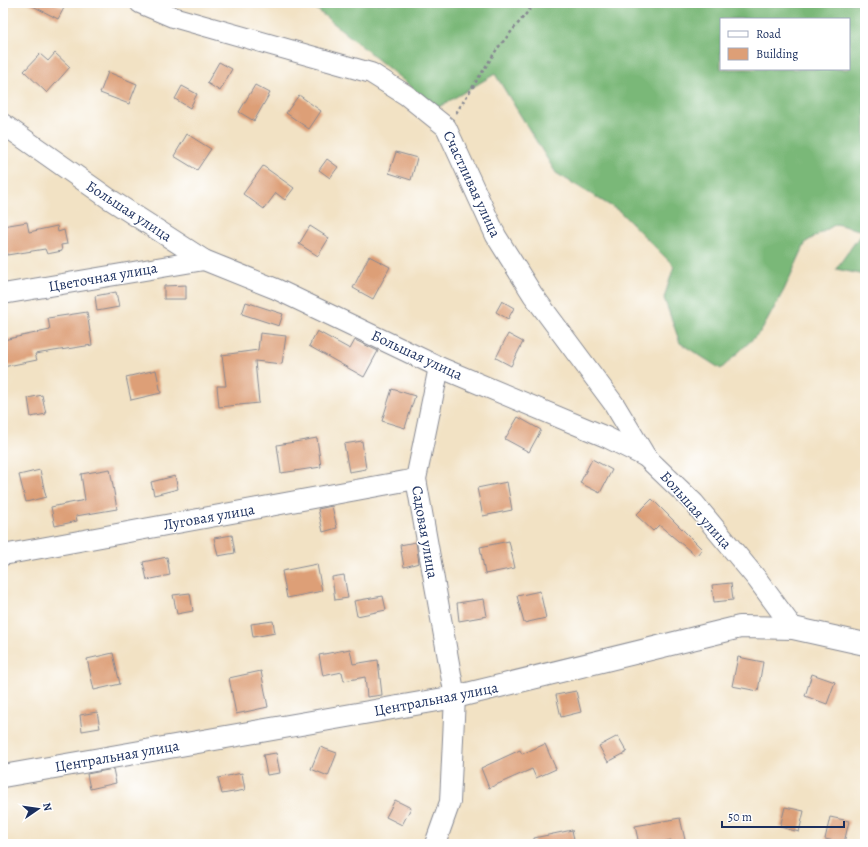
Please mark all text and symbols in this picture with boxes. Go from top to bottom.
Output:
legend [720,18,850,70]
text: Road [756,26,782,42]
text: Building [756,46,798,62]
street label: Счастливая улица [439,127,505,241]
street label: Большая улица [82,176,176,246]
street label: Цветочная улица [47,258,159,296]
street label: Большая улица [368,325,466,385]
street label: Большая улица [656,467,736,553]
street label: Садовая улица [407,484,443,580]
street label: Луговая улица [162,499,256,535]
street label: Центральная улица [372,677,500,721]
street label: Центральная улица [53,735,181,777]
north arrow [18,789,58,829]
text: N [39,801,55,812]
scale bar [722,803,844,829]
text: 50 m [728,809,752,825]

